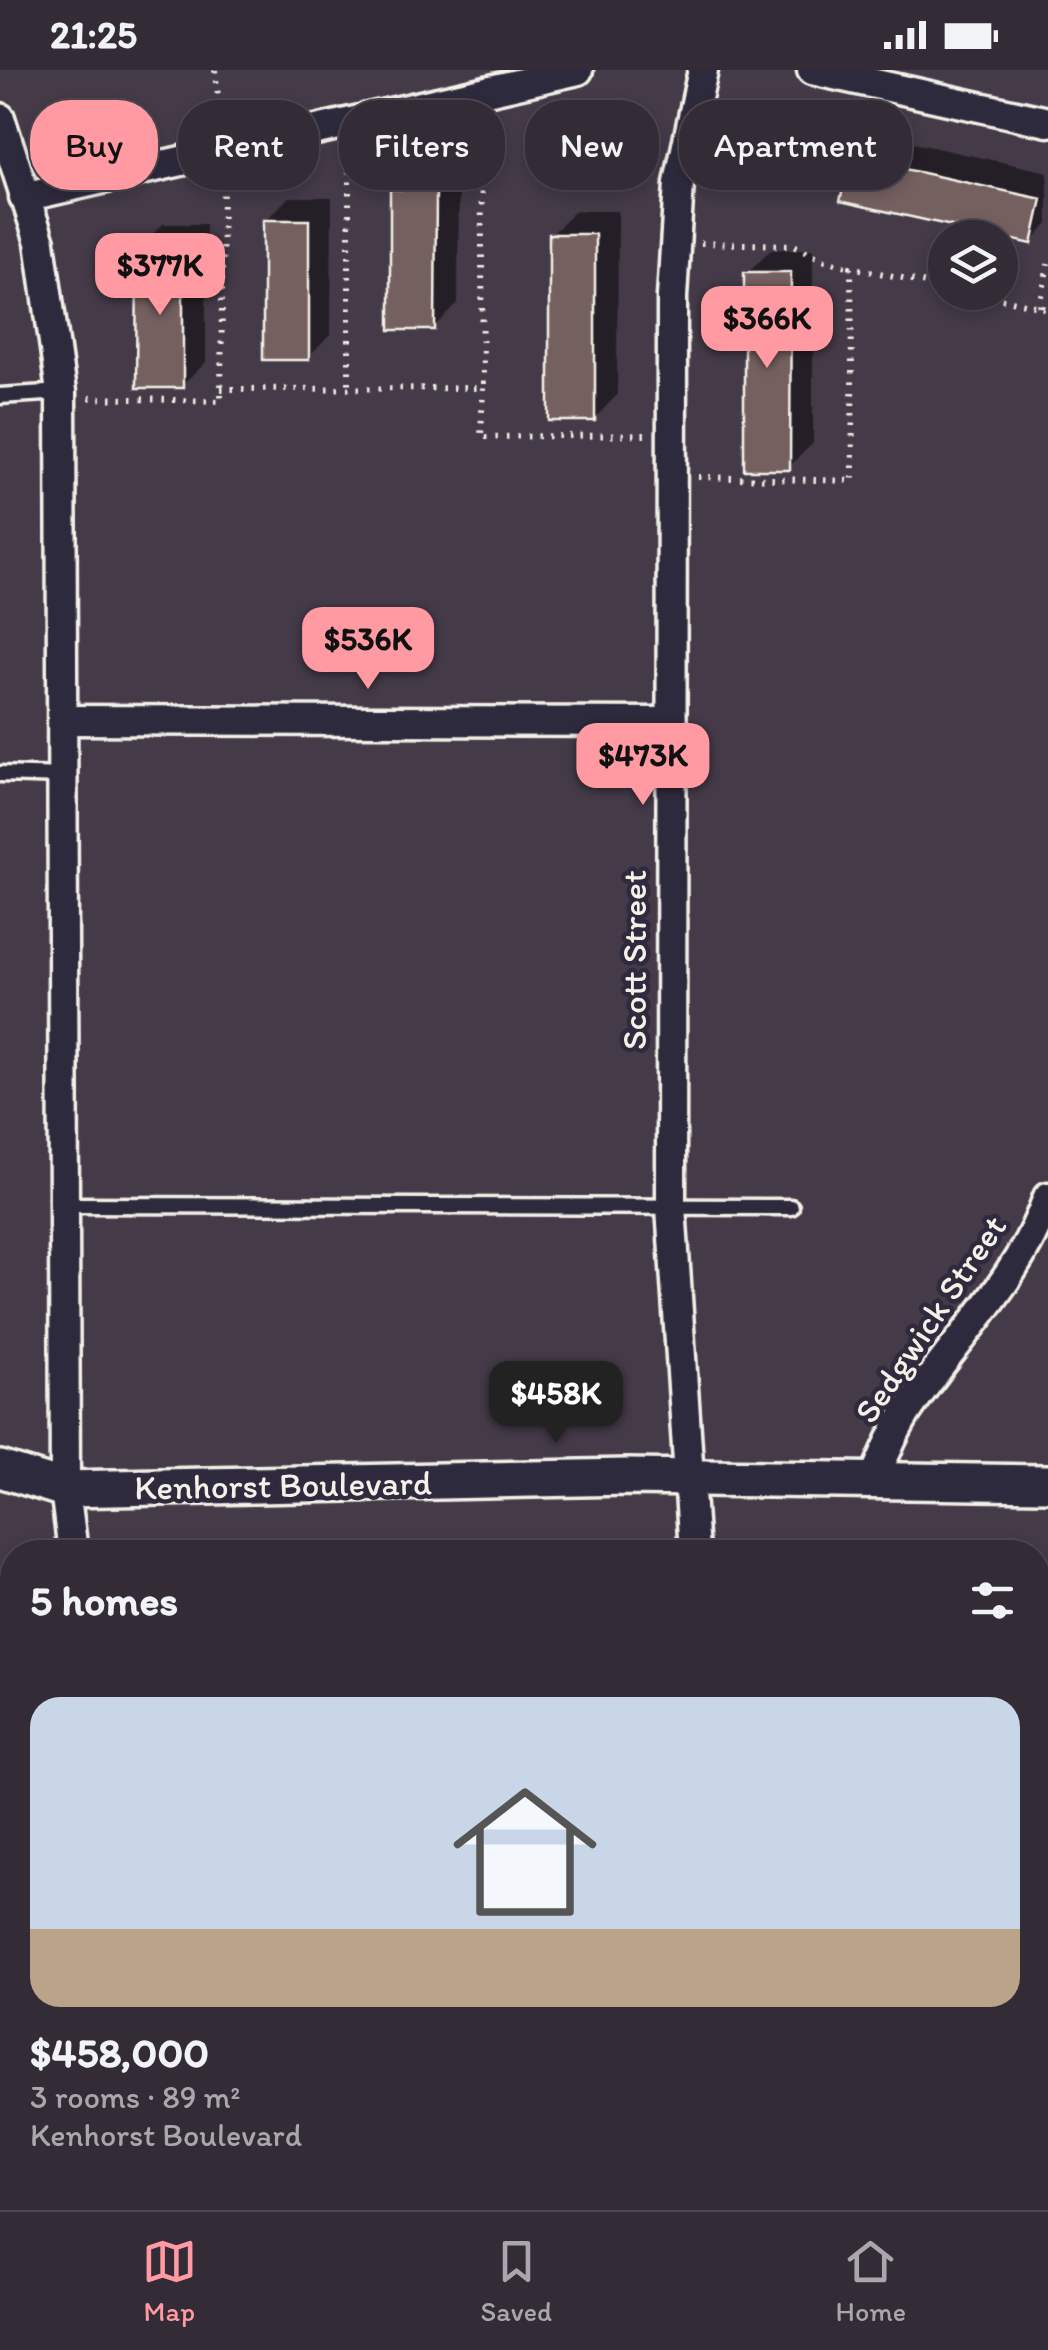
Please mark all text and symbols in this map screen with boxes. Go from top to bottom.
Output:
text: 21:25 [50,12,137,58]
chip: Buy [30,100,158,190]
chip: Rent [178,100,319,190]
chip: Filters [339,100,505,190]
chip: New [525,100,659,190]
chip: Apartment [679,100,912,190]
map controls [928,220,1018,310]
button: layers [928,220,1018,310]
pin: $377K [90,233,230,318]
text: $377K [117,246,203,284]
pin: $366K [697,286,837,371]
text: $366K [723,299,811,337]
pin: $536K [298,607,438,692]
text: $536K [324,620,412,658]
pin: $473K [573,723,713,808]
text: $473K [598,736,688,774]
street label: Scott Street [613,870,655,1050]
street label: Sedgwick Street [845,1207,1015,1431]
pin: $458K [486,1361,626,1446]
text: $458K [511,1374,601,1412]
street label: Kenhorst Boulevard [134,1461,432,1509]
icon: filters [965,1573,1020,1628]
text: 5 homes [30,1575,178,1626]
icon: home [435,1762,615,1942]
text: $458,000 [30,2027,209,2078]
text: 3 rooms · 89 m² [30,2078,241,2116]
text: Kenhorst Boulevard [30,2116,302,2154]
tab: Map [142,2234,197,2328]
tab: Saved [480,2234,552,2328]
tab: Home [836,2234,906,2328]

